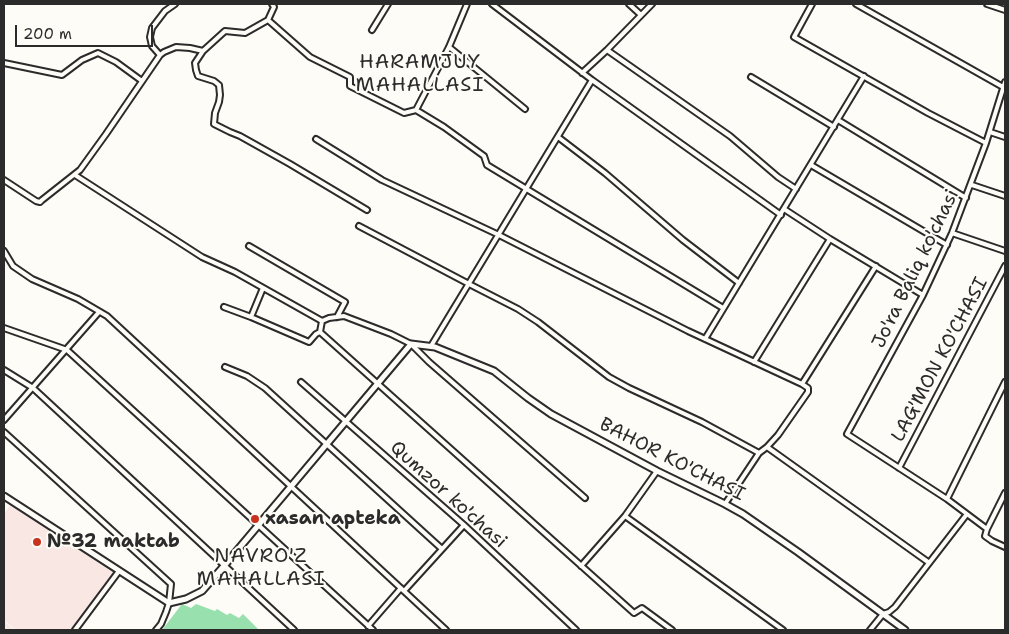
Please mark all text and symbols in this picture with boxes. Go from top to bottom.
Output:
scale bar [18,15,155,47]
text: 200 m [23,24,72,44]
district label: HARAMJUY MAHALLASI [354,51,486,98]
street label: Jo'ra Baliq ko'chasi [868,186,964,352]
street label: LAG'MON KO'CHASI [887,274,993,446]
street label: BAHOR KO'CHASI [595,413,749,507]
street label: Qumzor ko'chasi [385,437,511,553]
place label: xasan apteka [265,508,401,530]
marker: xasan apteka [249,513,261,525]
place label: №32 maktab [47,531,180,553]
marker: №32 maktab [31,536,43,548]
district label: NAVRO'Z MAHALLASI [195,545,327,592]

